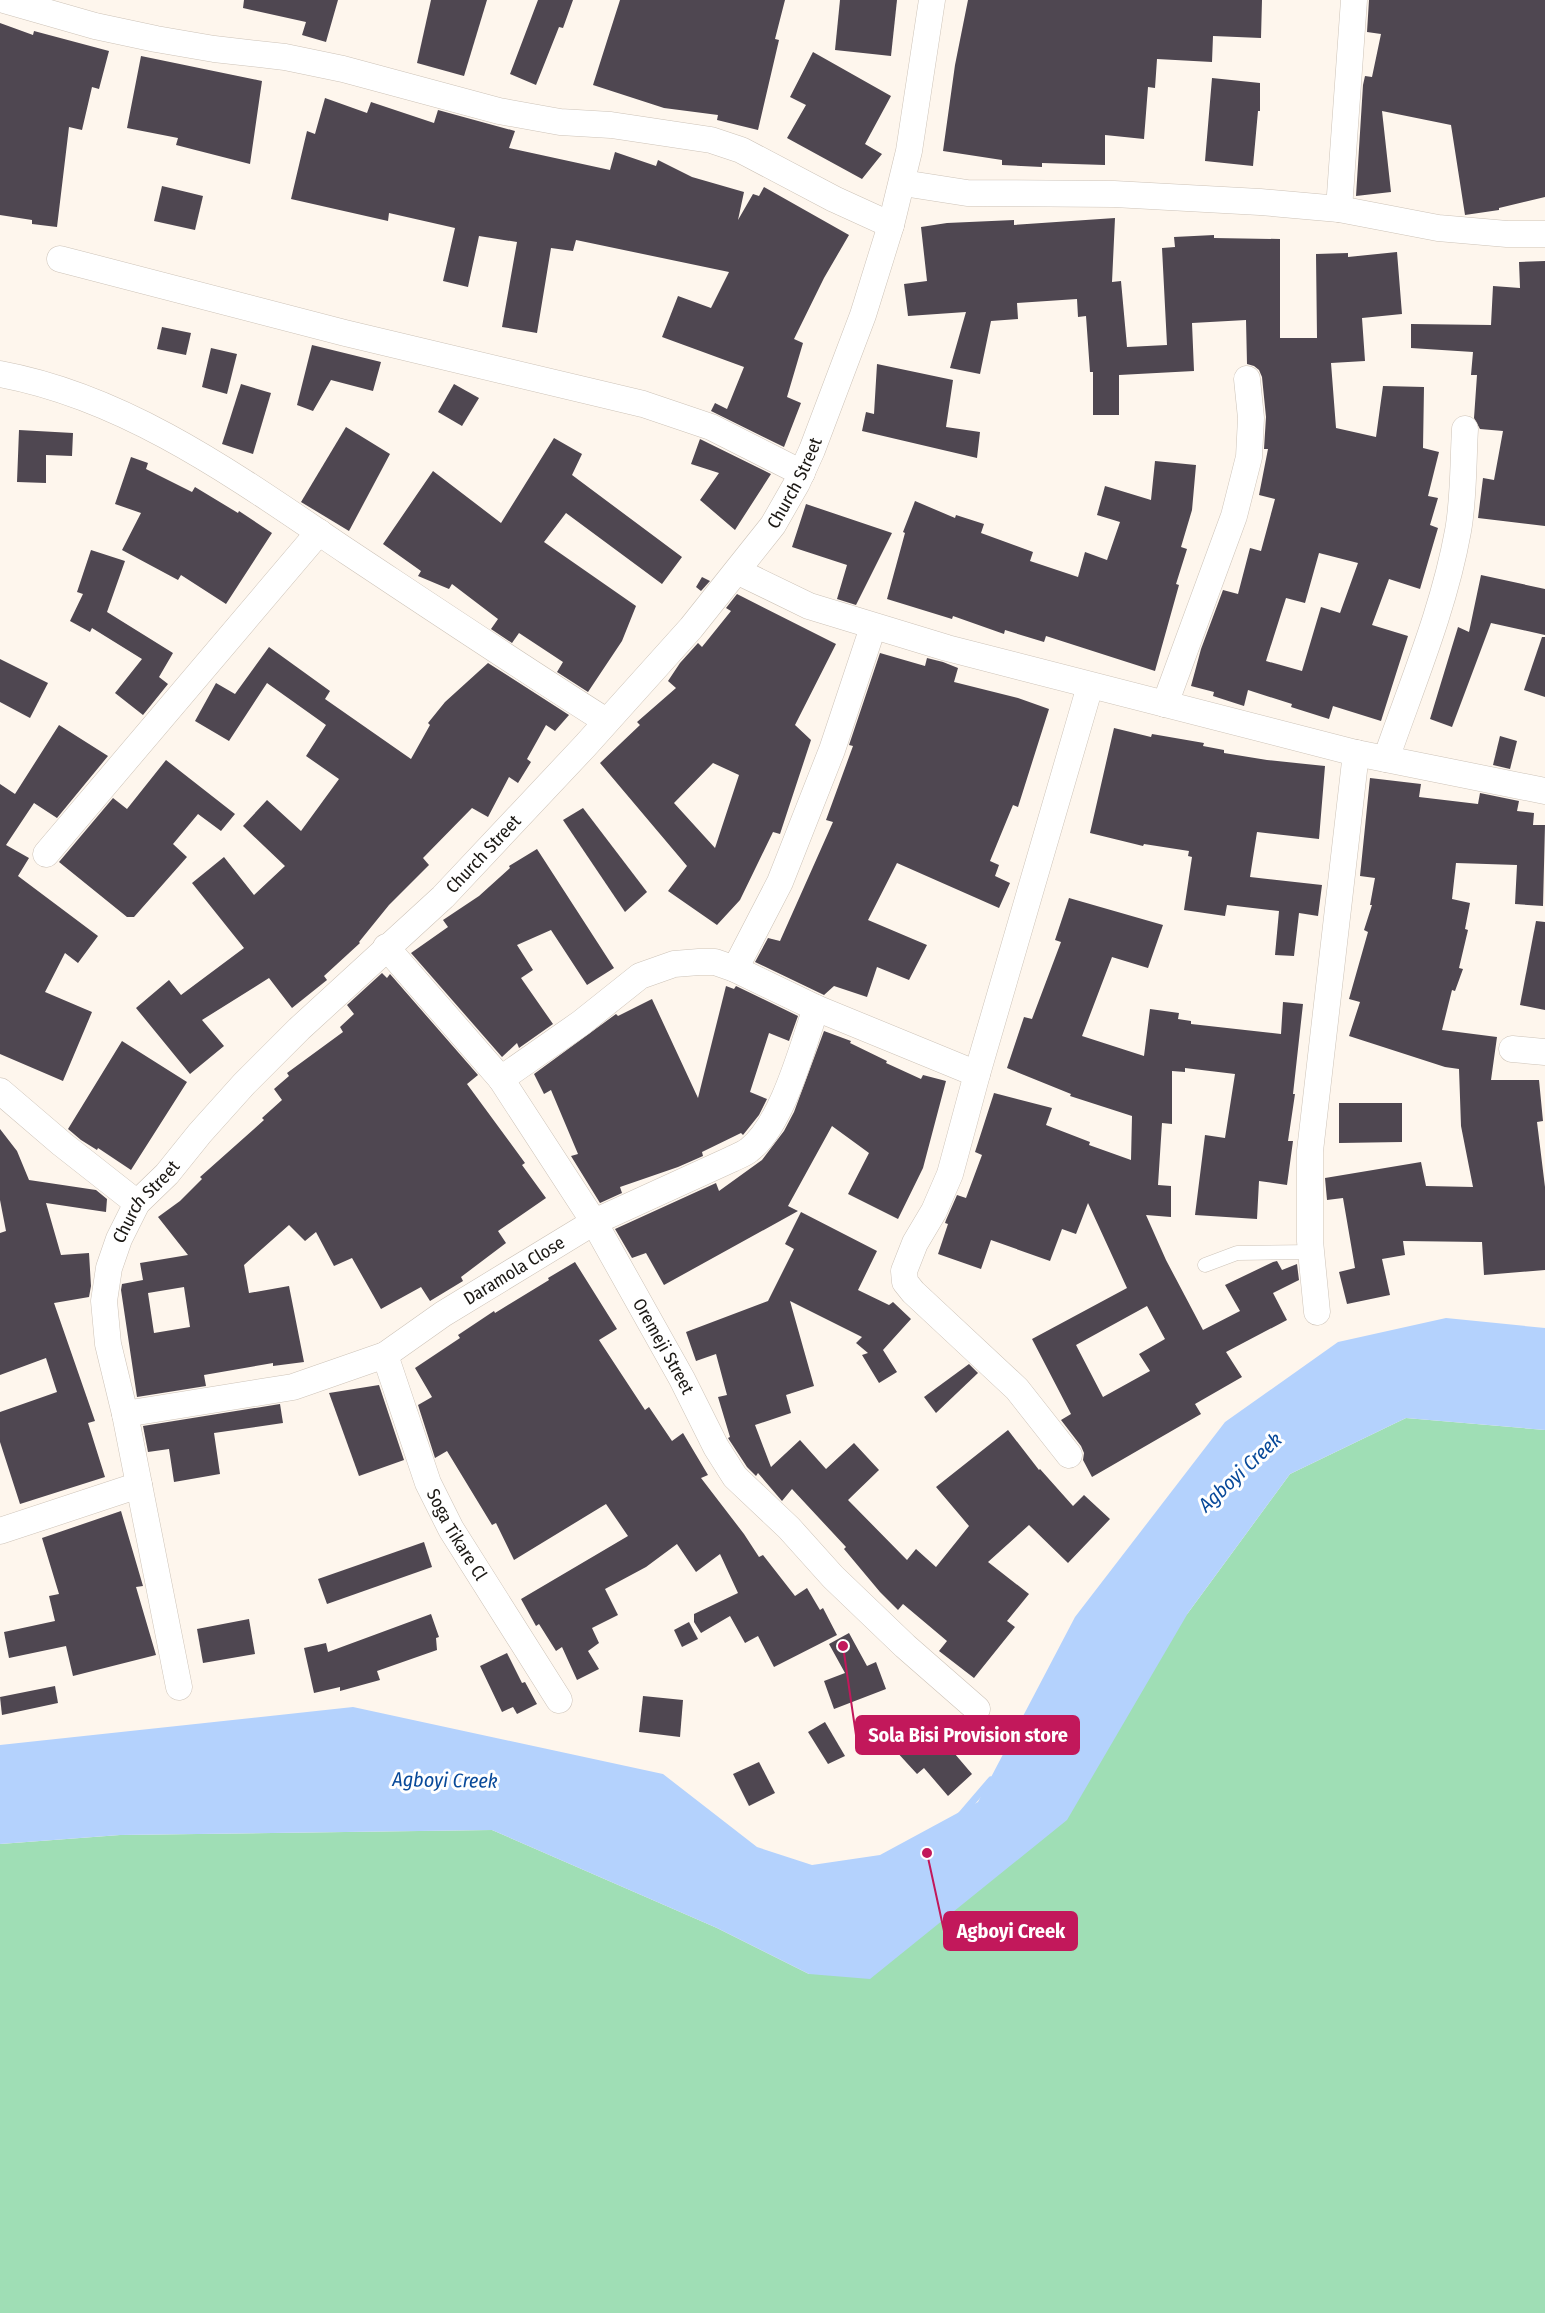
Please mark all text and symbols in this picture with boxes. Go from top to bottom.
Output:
street label: Church Street [762,434,827,533]
street label: Church Street [441,810,525,898]
street label: Church Street [108,1156,185,1247]
street label: Daramola Close [460,1231,569,1310]
street label: Oremeji Street [628,1294,699,1398]
water label: Agboyi Creek [1193,1427,1287,1517]
street label: Soga Tikare Cl [422,1485,492,1585]
callout: Sola Bisi Provision store [856,1716,1079,1754]
text: Sola Bisi Provision store [868,1723,1068,1747]
water label: Agboyi Creek [391,1767,498,1793]
callout: Agboyi Creek [944,1912,1077,1950]
text: Agboyi Creek [956,1919,1066,1943]

